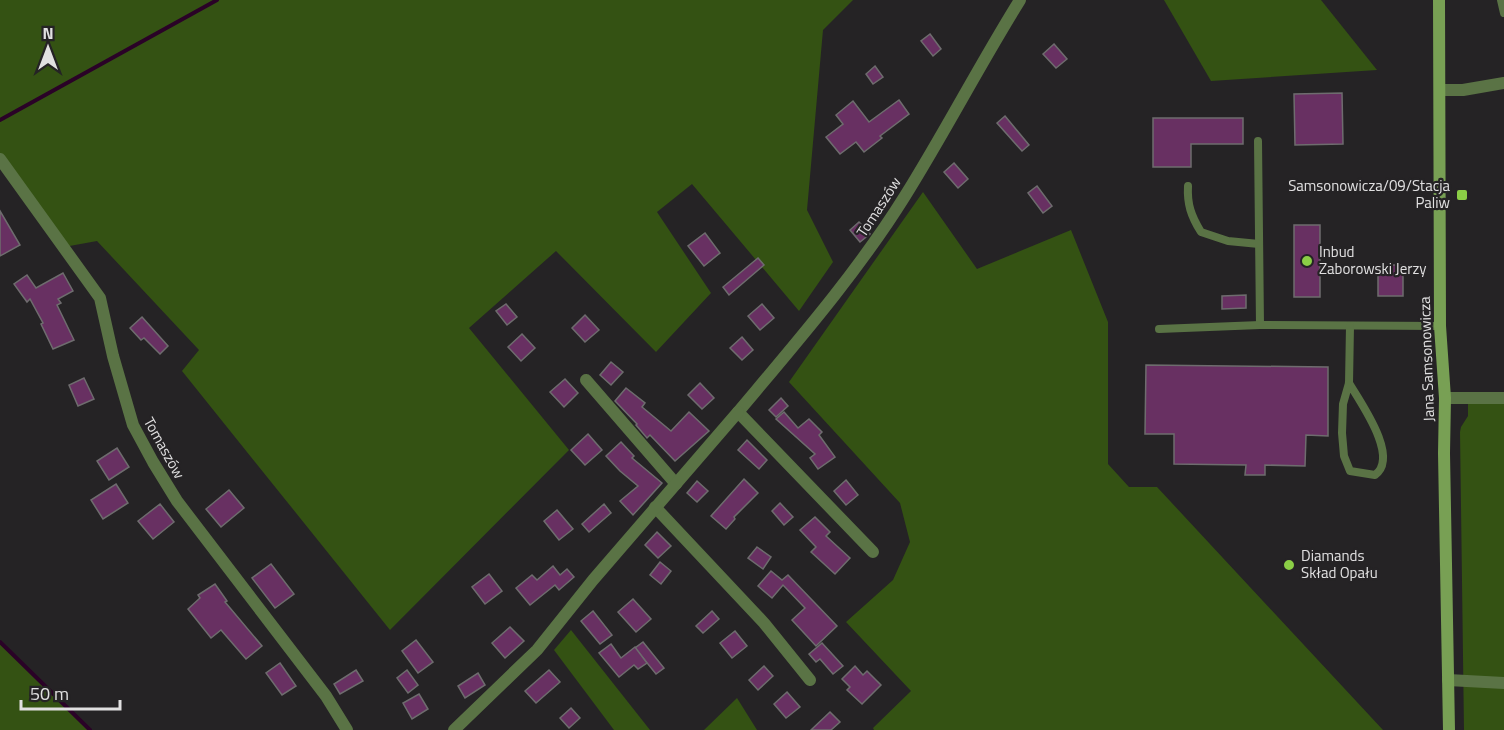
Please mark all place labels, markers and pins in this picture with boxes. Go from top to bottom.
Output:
place label: Samsonowicza/09/Stacja Paliw [1288,174,1450,214]
marker: Samsonowicza/09/Stacja Paliw [1455,188,1469,202]
place label: Inbud Zaborowski Jerzy [1319,240,1426,280]
marker: Inbud Zaborowski Jerzy [1300,254,1314,268]
place label: Diamands Skład Opału [1301,544,1378,584]
marker: Diamands Skład Opału [1282,558,1296,572]

